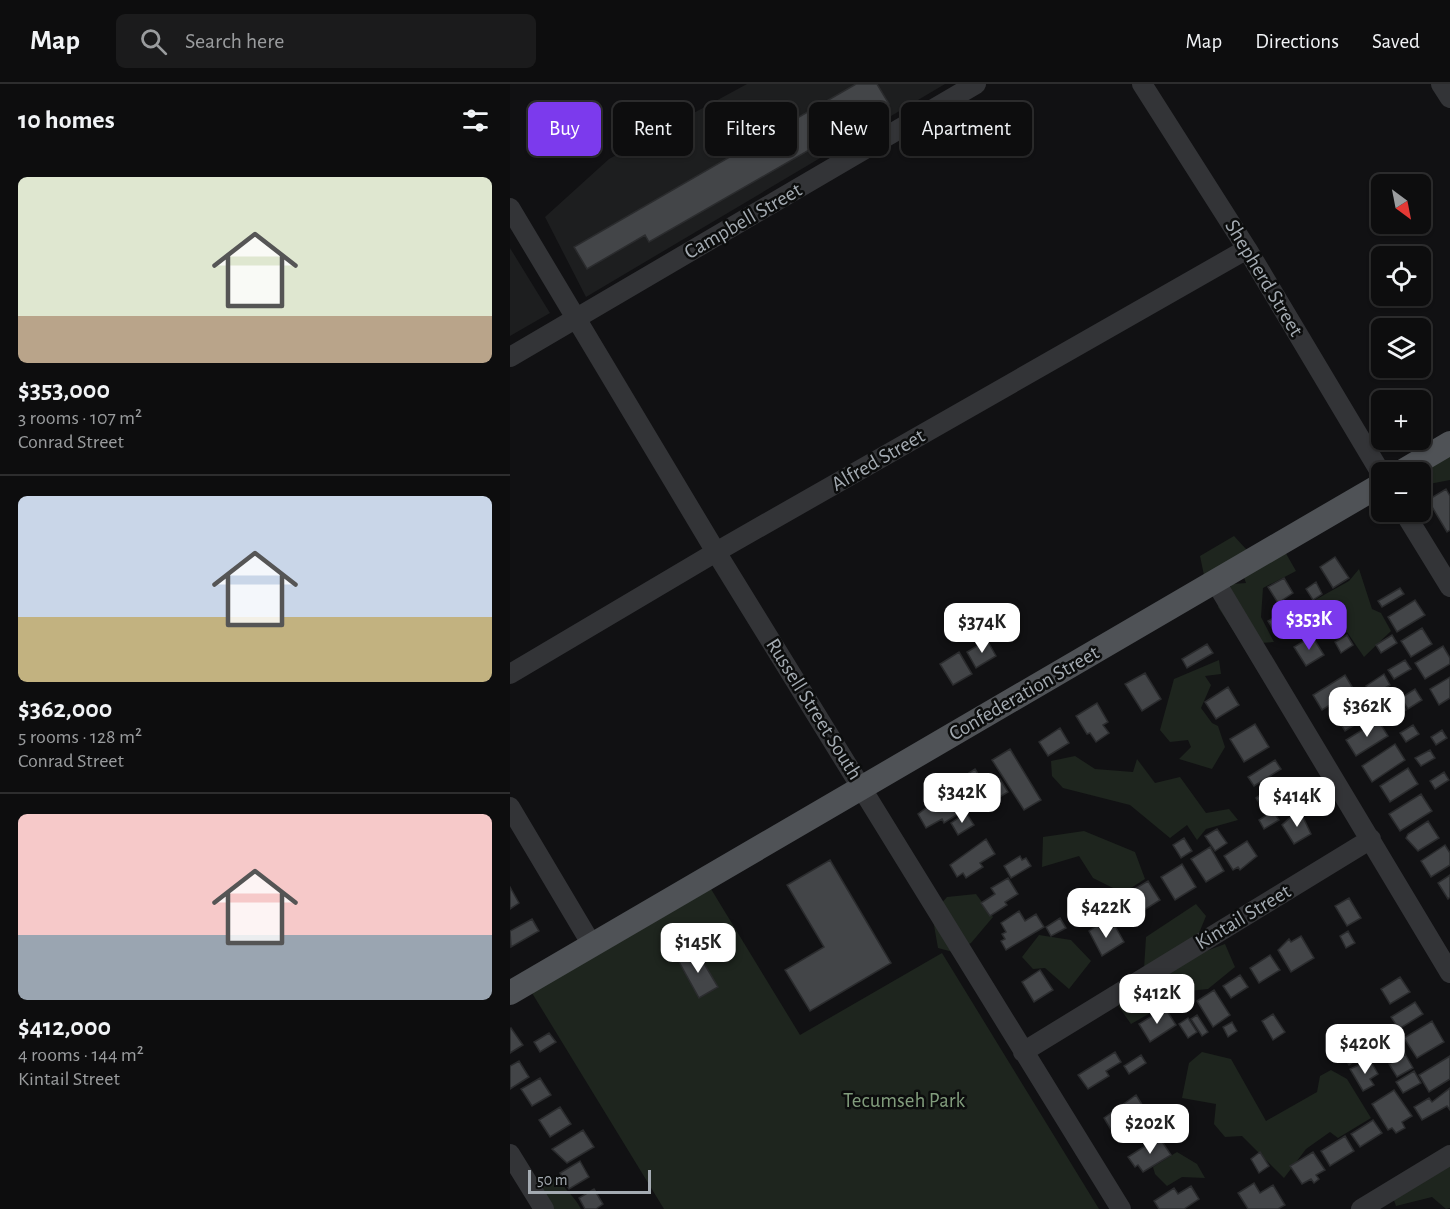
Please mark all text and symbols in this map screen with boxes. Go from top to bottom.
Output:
search box [116,14,536,68]
icon: search [137,25,170,58]
text: Map [30,27,80,55]
text: Search here [185,30,284,52]
text: Map [1186,31,1222,52]
text: Directions [1255,31,1339,52]
text: Saved [1372,31,1420,52]
chip: Buy [528,102,601,156]
chip: Rent [613,102,693,156]
chip: Filters [705,102,797,156]
chip: New [809,102,889,156]
chip: Apartment [901,102,1032,156]
icon: filters [459,104,492,137]
text: 10 homes [18,107,115,133]
north arrow [1371,174,1431,234]
map controls [1371,174,1431,522]
street label: Campbell Street [681,179,806,263]
icon: home [201,216,309,324]
street label: Shepherd Street [1221,216,1307,340]
button: locate [1371,246,1431,306]
button: layers [1371,318,1431,378]
text: $353,000 [18,377,110,403]
button: + [1371,390,1431,450]
text: 3 rooms · 107 m² [18,408,142,428]
street label: Alfred Street [828,425,928,495]
text: Conrad Street [18,432,124,452]
button: − [1371,462,1431,522]
icon: home [201,535,309,643]
pin: $353K [1267,600,1351,651]
pin: $374K [940,603,1024,654]
text: $353K [1286,609,1332,629]
text: $374K [958,612,1006,632]
street label: Russell Street South [762,635,866,783]
street label: Confederation Street [945,641,1103,744]
pin: $362K [1325,687,1409,738]
text: $362,000 [18,696,112,722]
text: $362K [1343,696,1391,716]
text: 5 rooms · 128 m² [18,727,142,747]
text: Conrad Street [18,751,124,771]
pin: $342K [920,773,1004,824]
pin: $414K [1255,777,1339,828]
text: $342K [938,782,986,802]
text: $414K [1273,786,1321,806]
icon: home [201,853,309,961]
street label: Kintail Street [1192,880,1295,954]
pin: $422K [1064,888,1148,939]
text: $422K [1081,897,1131,917]
pin: $145K [656,923,740,974]
text: $145K [675,932,721,952]
pin: $412K [1115,974,1199,1025]
text: $412K [1133,983,1181,1003]
text: $412,000 [18,1014,111,1040]
pin: $420K [1323,1024,1407,1075]
text: $420K [1340,1033,1390,1053]
text: 4 rooms · 144 m² [18,1045,144,1065]
text: Kintail Street [18,1069,120,1089]
park label: Tecumseh Park [843,1090,965,1111]
pin: $202K [1108,1104,1192,1155]
text: $202K [1125,1113,1175,1133]
scale bar [528,1167,651,1194]
text: 50 m [537,1172,568,1188]

